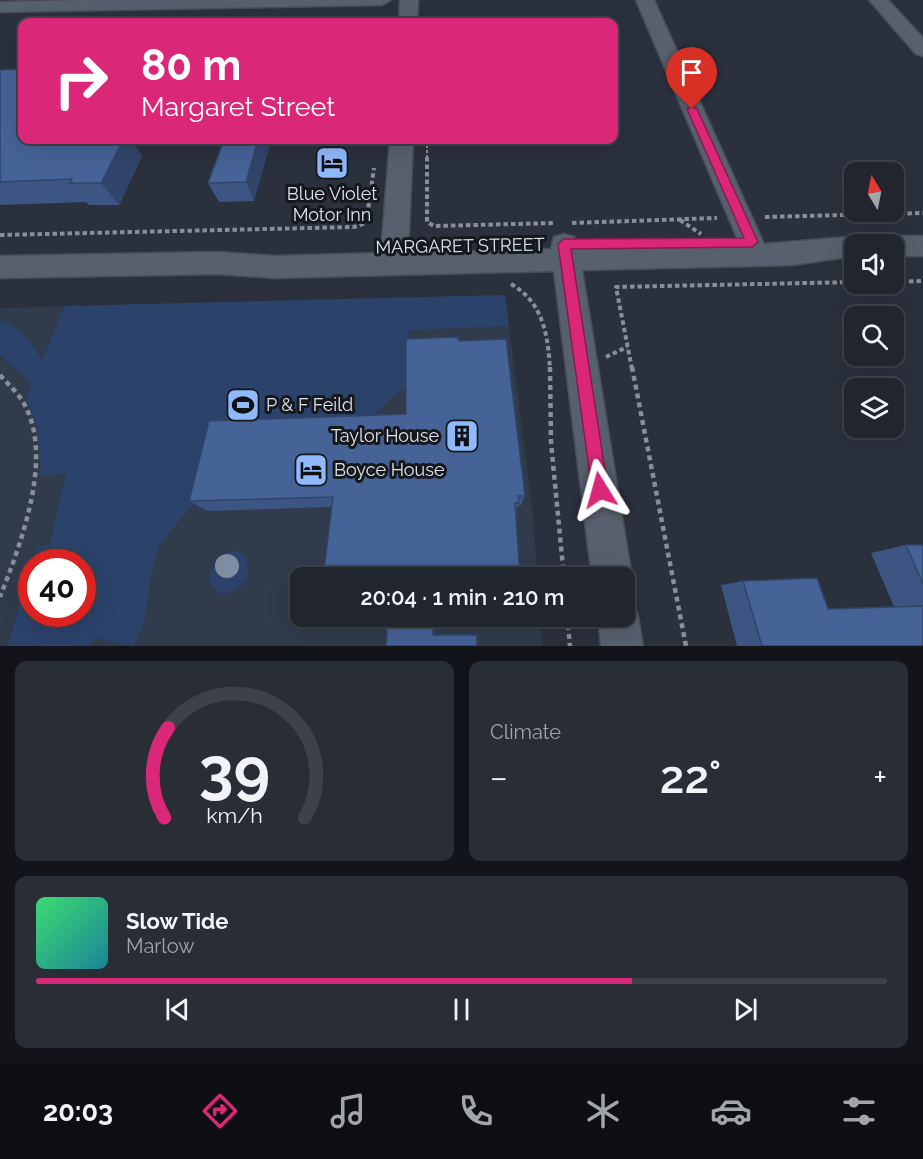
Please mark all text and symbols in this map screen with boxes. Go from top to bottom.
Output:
text: 80 m [141,41,241,90]
icon: right [42,42,120,120]
pin [666,47,717,109]
icon: arrive [675,56,708,89]
text: Margaret Street [141,91,335,122]
hotel icon: Blue Violet Motor Inn [314,145,350,181]
north arrow [844,162,904,222]
map controls [844,162,904,438]
place label: Blue Violet Motor Inn [287,183,377,225]
street label: MARGARET STREET [375,234,545,257]
button: sound [844,234,904,294]
button: search [844,306,904,366]
button: layers [844,378,904,438]
sports icon: P & F Feild [225,387,261,423]
place label: P & F Feild [266,394,353,415]
building icon: Taylor House [444,418,480,454]
place label: Taylor House [331,425,439,446]
hotel icon: Boyce House [293,452,329,488]
position arrow [568,458,632,522]
place label: Boyce House [334,459,445,480]
speed limit sign: 40 [18,549,96,627]
text: 20:04 · 1 min · 210 m [361,584,564,610]
text: Climate [490,720,561,744]
text: 39 [199,733,270,807]
text: 22° [660,751,721,804]
text: − [490,758,508,797]
text: + [873,758,887,797]
text: km/h [206,803,263,828]
text: Slow Tide [126,908,228,934]
text: Marlow [126,934,195,958]
icon: previous [161,993,194,1026]
icon: pause [445,993,478,1026]
icon: next [729,993,762,1026]
icon: directions [199,1090,241,1132]
icon: music [327,1090,369,1132]
icon: phone [455,1090,497,1132]
icon: climate [582,1090,624,1132]
icon: car [710,1090,752,1132]
icon: filters [838,1090,880,1132]
text: 20:03 [43,1096,113,1127]

